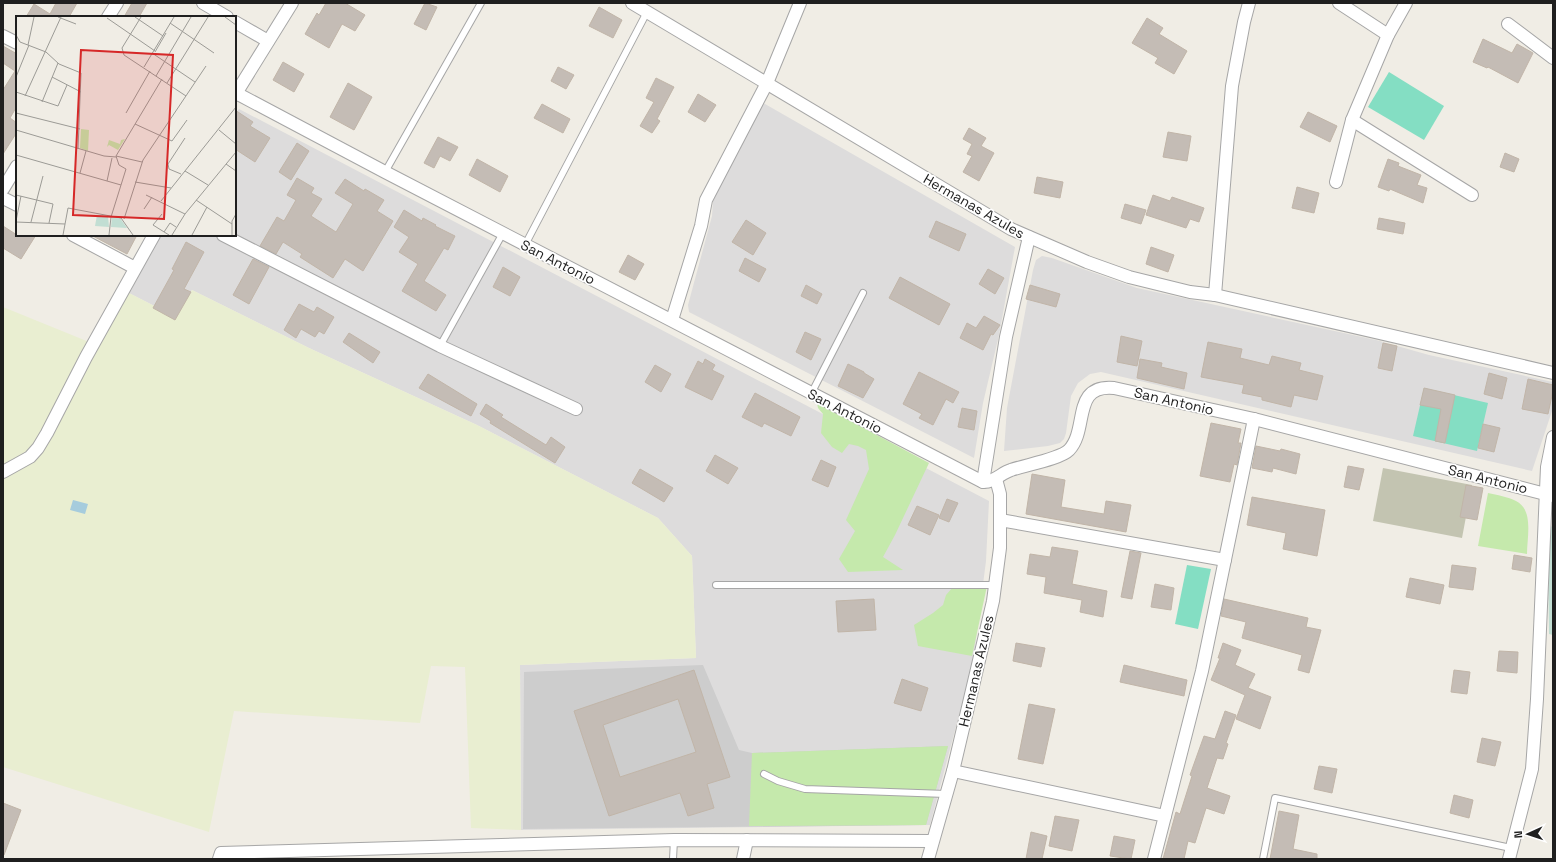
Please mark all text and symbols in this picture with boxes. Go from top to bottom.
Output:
inset map [16,16,236,236]
street label: Hermanas Azules [920,170,1028,242]
street label: San Antonio [518,236,598,288]
street label: San Antonio [1132,383,1216,419]
street label: San Antonio [805,385,885,437]
street label: San Antonio [1446,460,1530,498]
street label: Hermanas Azules [954,613,998,729]
north arrow [1508,814,1548,854]
text: N [1511,830,1525,839]

